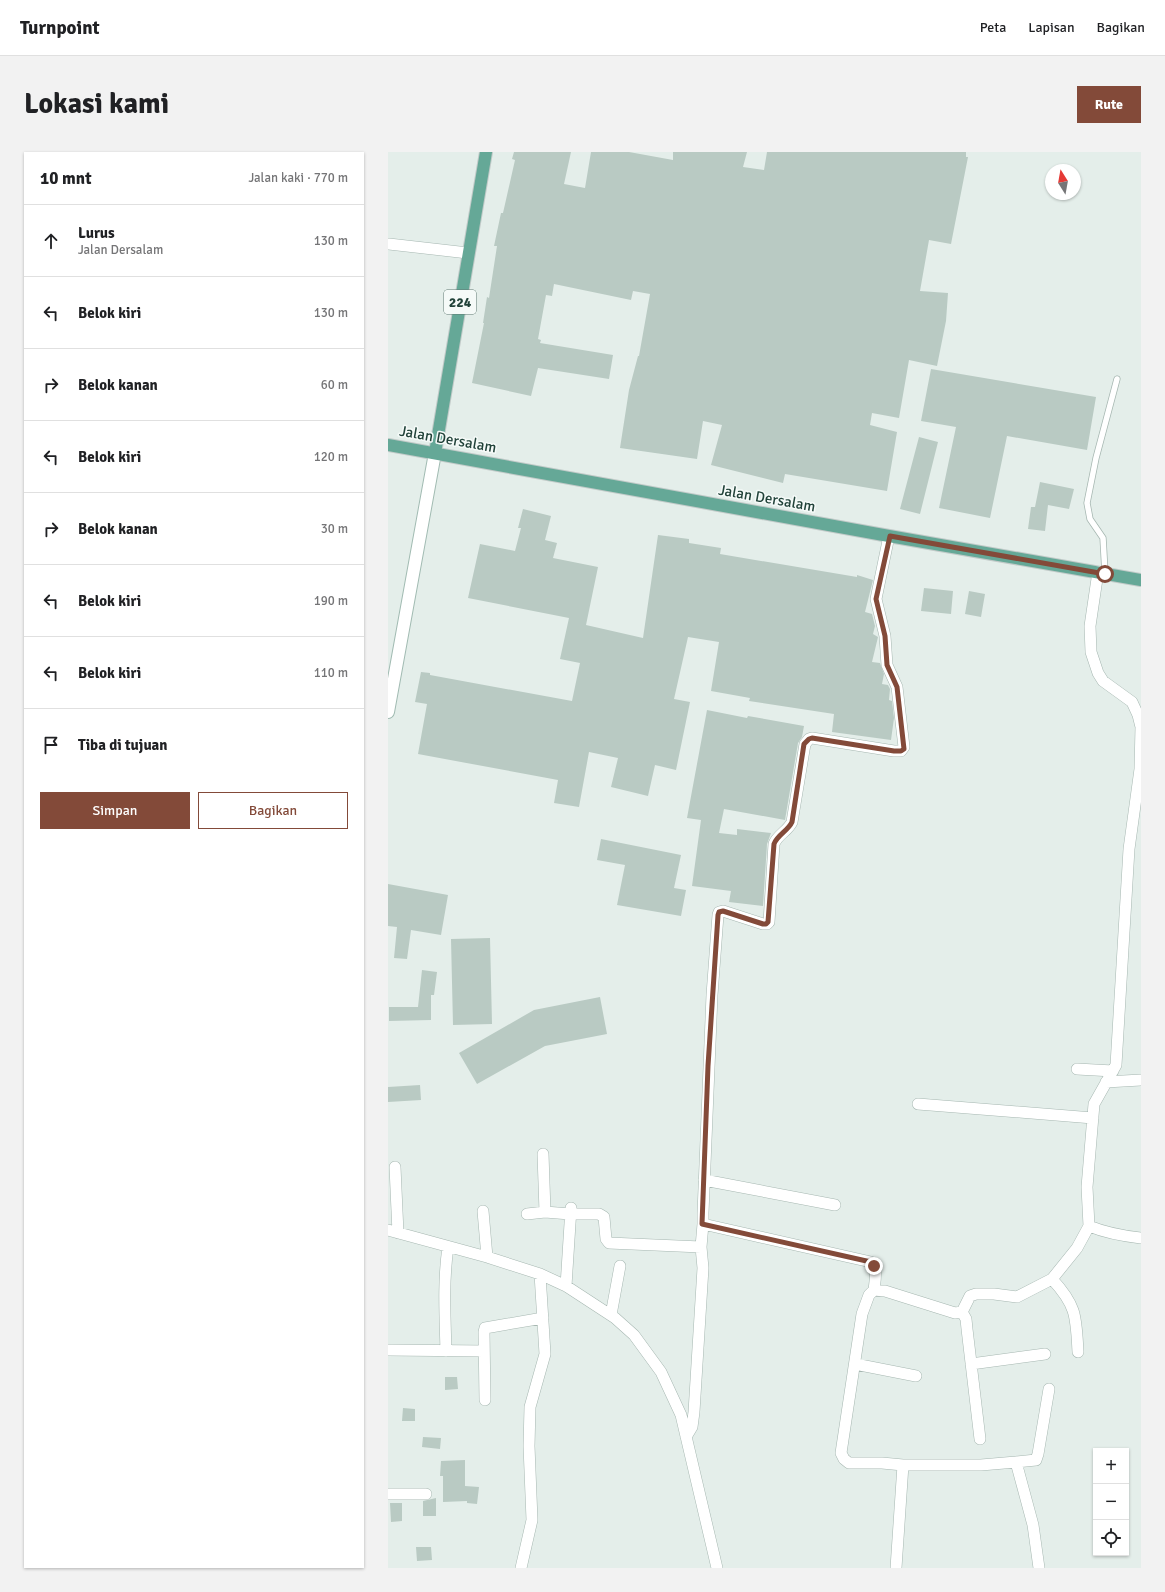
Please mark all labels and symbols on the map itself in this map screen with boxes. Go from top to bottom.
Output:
north arrow [1045,164,1081,200]
road number: 224 [444,290,476,314]
street label: Jalan Dersalam [398,422,498,456]
street label: Jalan Dersalam [717,481,817,515]
route start [1096,565,1114,583]
route end [865,1257,883,1275]

